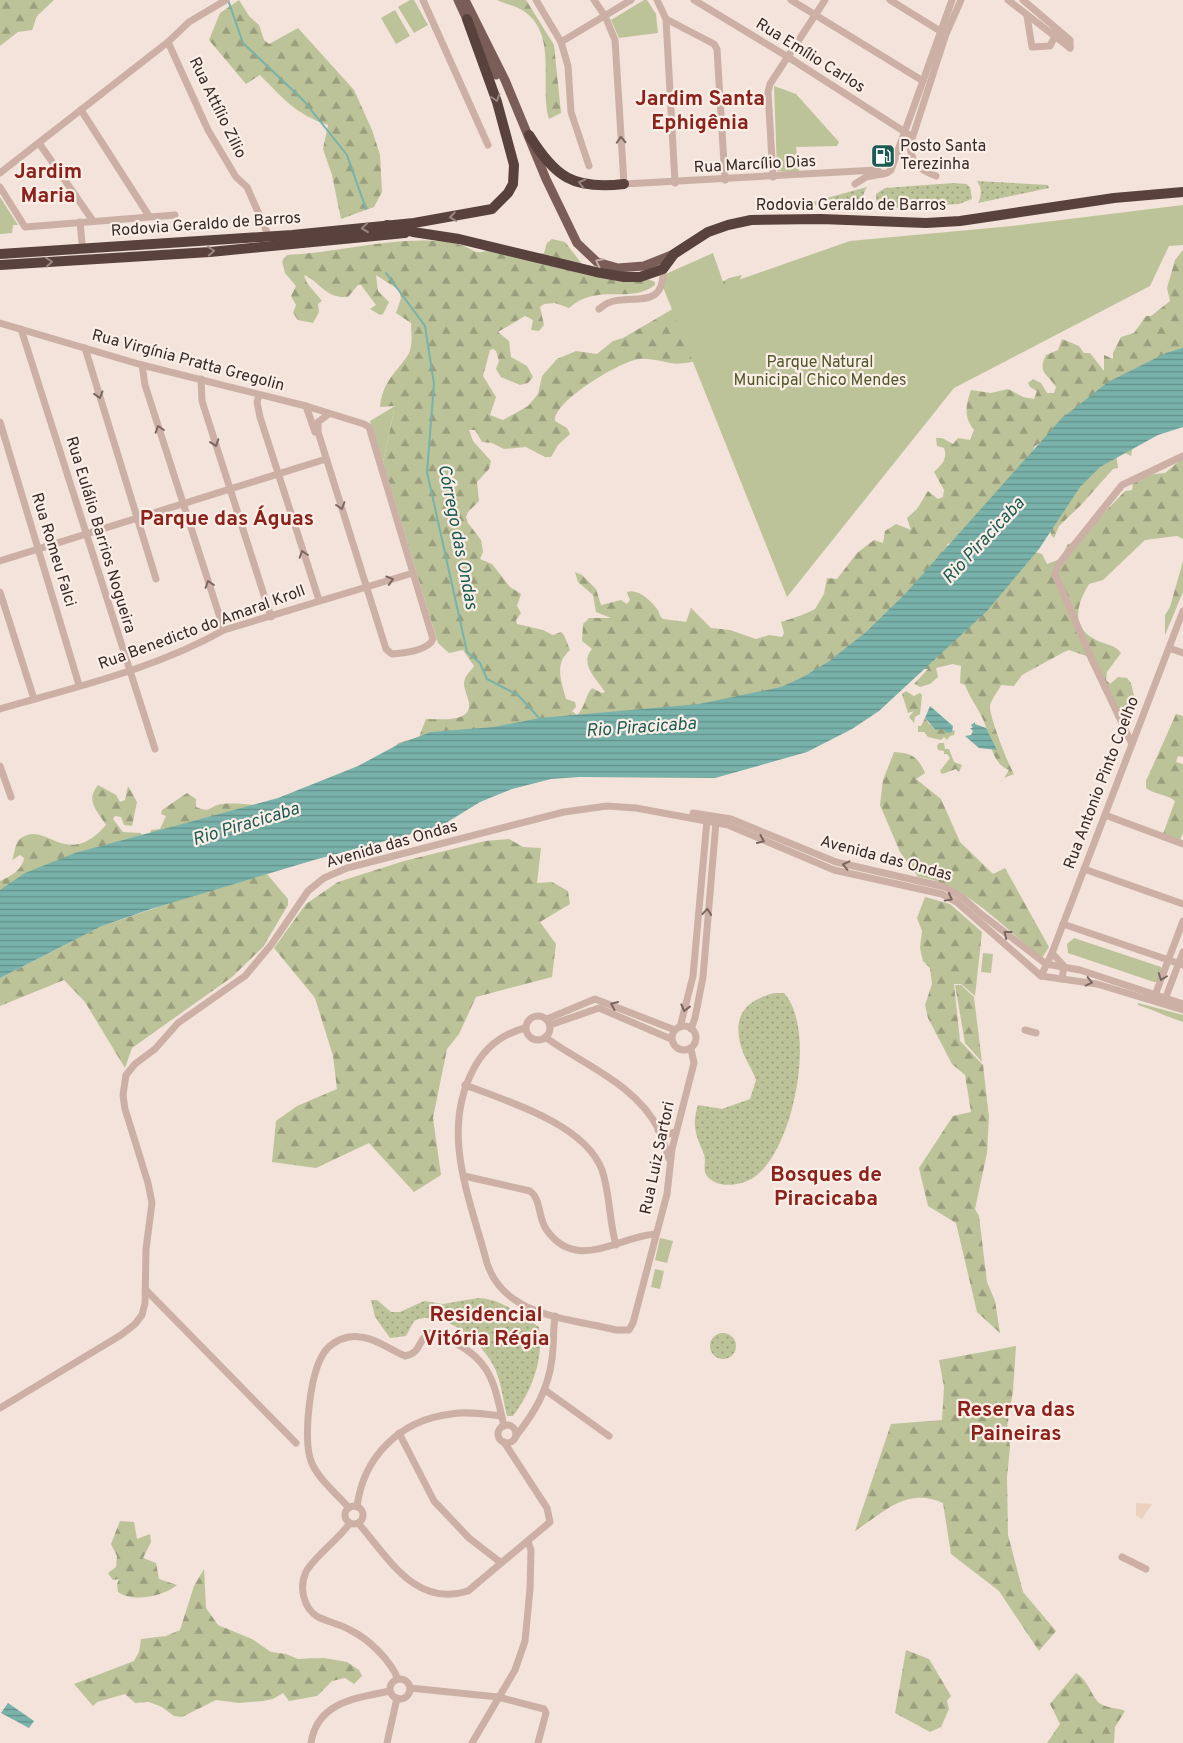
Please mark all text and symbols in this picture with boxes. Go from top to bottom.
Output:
street label: Rua Emílio Carlos [752,14,868,98]
street label: Rua Attílio Zilio [184,54,250,162]
district label: Jardim Santa Ephigênia [635,86,765,137]
one-way arrow [490,93,500,101]
one-way arrow [615,135,626,143]
place label: Posto Santa Terezinha [900,137,986,175]
fuel station icon: Posto Santa Terezinha [870,143,896,169]
street label: Rua Marcílio Dias [693,152,817,178]
district label: Jardim Maria [14,159,82,210]
one-way arrow [577,178,586,189]
street label: Rodovia Geraldo de Barros [756,196,946,216]
street label: Rodovia Geraldo de Barros [110,208,302,242]
one-way arrow [448,211,457,221]
one-way arrow [361,222,369,233]
one-way arrow [207,246,215,257]
one-way arrow [45,257,53,268]
one-way arrow [596,258,605,268]
street label: Rua Virgínia Pratta Gregolin [90,326,286,396]
park label: Parque Natural Municipal Chico Mendes [734,353,906,391]
one-way arrow [93,391,103,399]
one-way arrow [155,426,165,434]
street label: Rua Eulálio Barrios Nogueira [60,434,140,636]
one-way arrow [210,438,220,447]
water label: Córrego das Ondas [432,462,483,612]
street label: Rua Romeu Falci [26,490,80,610]
water label: Rio Piracicaba [938,492,1031,589]
one-way arrow [335,501,345,510]
district label: Parque das Águas [140,505,314,533]
one-way arrow [299,550,309,559]
one-way arrow [386,575,394,585]
one-way arrow [204,580,214,589]
street label: Rua Benedicto do Amaral Kroll [96,581,308,675]
street label: Rua Antonio Pinto Coelho [1060,694,1144,872]
water label: Rio Piracicaba [585,713,698,743]
water label: Rio Piracicaba [190,798,303,852]
street label: Avenida das Ondas [324,817,460,873]
street label: Avenida das Ondas [818,832,954,886]
one-way arrow [756,834,765,845]
one-way arrow [842,860,851,871]
one-way arrow [944,892,953,902]
one-way arrow [702,907,713,915]
one-way arrow [1004,932,1013,940]
one-way arrow [1158,973,1168,981]
one-way arrow [1084,976,1093,987]
one-way arrow [610,1000,619,1011]
one-way arrow [681,1003,691,1011]
street label: Rua Luiz Sartori [636,1100,680,1216]
district label: Bosques de Piracicaba [770,1162,882,1213]
district label: Residencial Vitória Régia [422,1302,550,1353]
district label: Reserva das Paineiras [957,1397,1075,1448]

